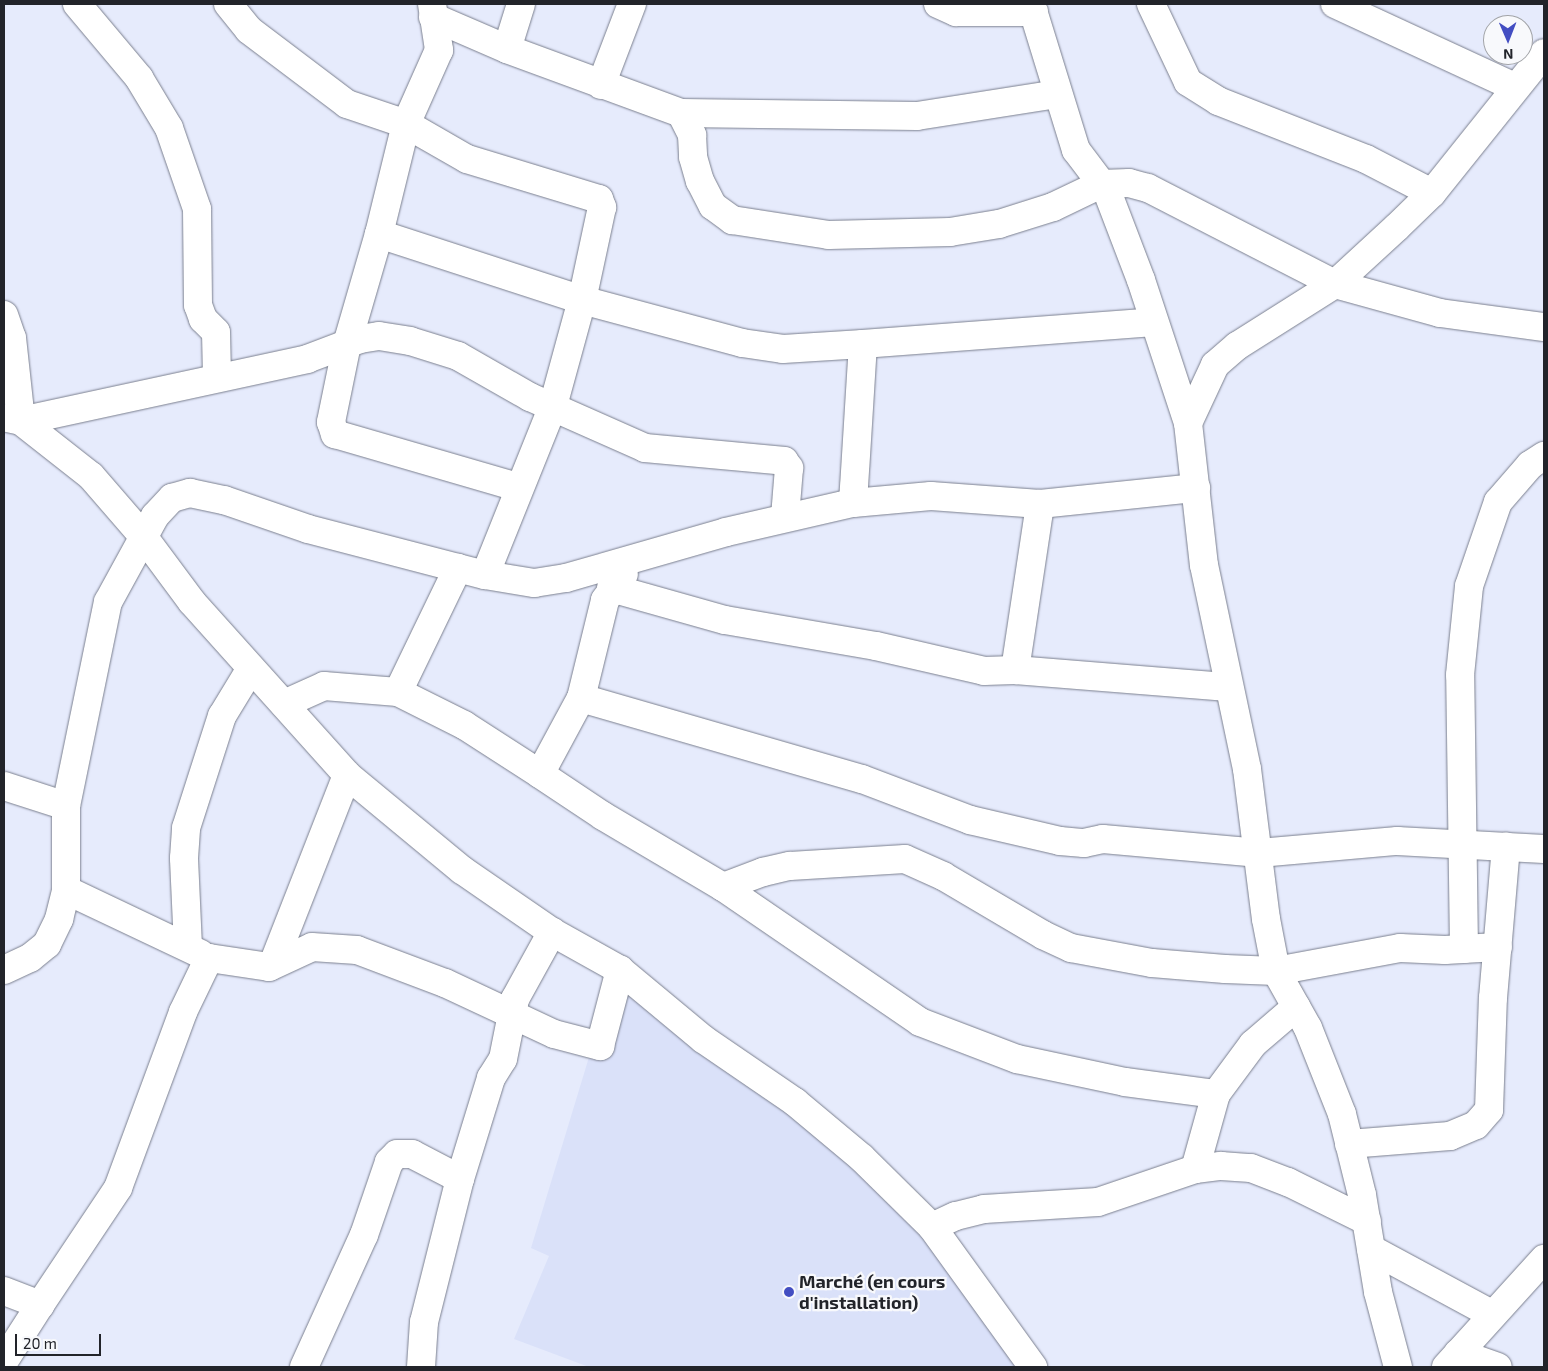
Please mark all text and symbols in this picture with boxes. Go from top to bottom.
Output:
north arrow [1483,15,1533,65]
text: N [1503,46,1513,63]
place label: Marché (en cours d'installation) [799,1271,945,1314]
marker: Marché (en cours d'installation) [783,1286,795,1298]
scale bar [18,1324,104,1356]
text: 20 m [23,1334,57,1352]

